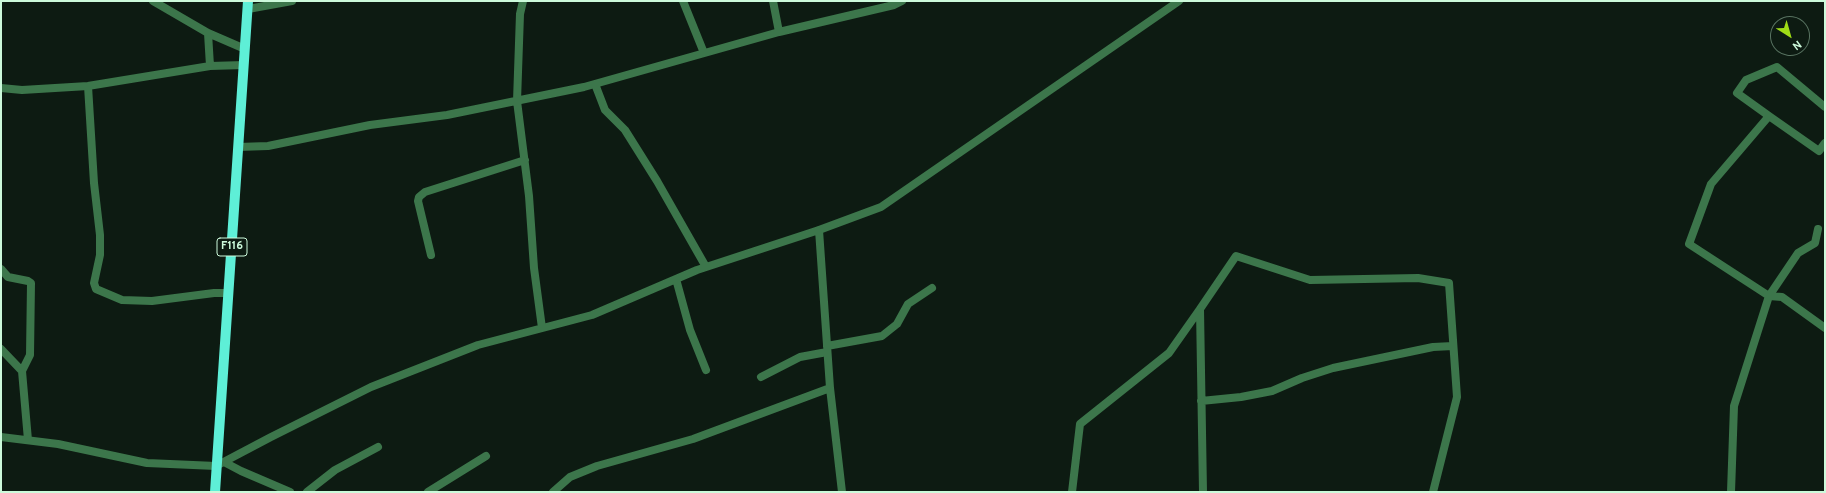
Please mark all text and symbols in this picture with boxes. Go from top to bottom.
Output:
north arrow [1770,16,1810,56]
text: N [1789,37,1804,53]
road number: F116 [217,238,247,256]

